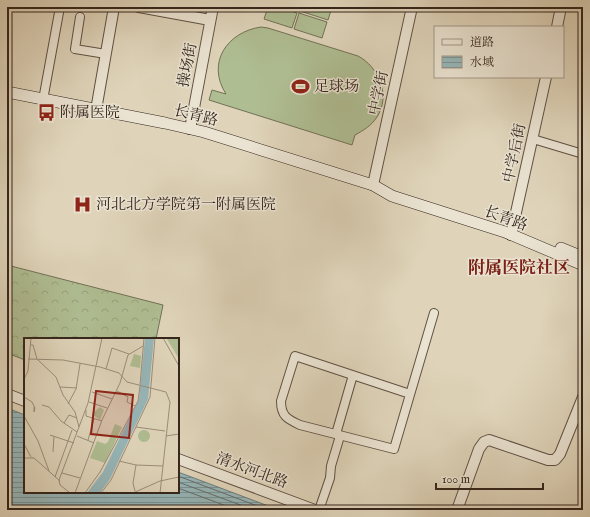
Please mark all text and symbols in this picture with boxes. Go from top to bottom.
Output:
legend [434,26,564,78]
text: 道路 [470,35,494,50]
street label: 操场街 [174,41,201,89]
text: 水域 [470,55,494,70]
street label: 中学街 [365,69,392,117]
sports icon: 足球场 [291,76,311,96]
place label: 足球场 [314,77,359,96]
street label: 长青路 [172,101,220,130]
bus stop icon: 附属医院 [37,102,57,122]
place label: 附属医院 [60,103,120,122]
street label: 中学后街 [499,122,530,184]
hospital icon: 河北北方学院第一附属医院 [73,194,93,214]
place label: 河北北方学院第一附属医院 [96,195,276,214]
street label: 长青路 [481,202,530,235]
district label: 附属医院社区 [468,258,570,279]
inset map [24,338,179,493]
street label: 清水河北路 [213,449,290,492]
scale bar [436,465,543,491]
text: 100 m [442,472,470,487]

